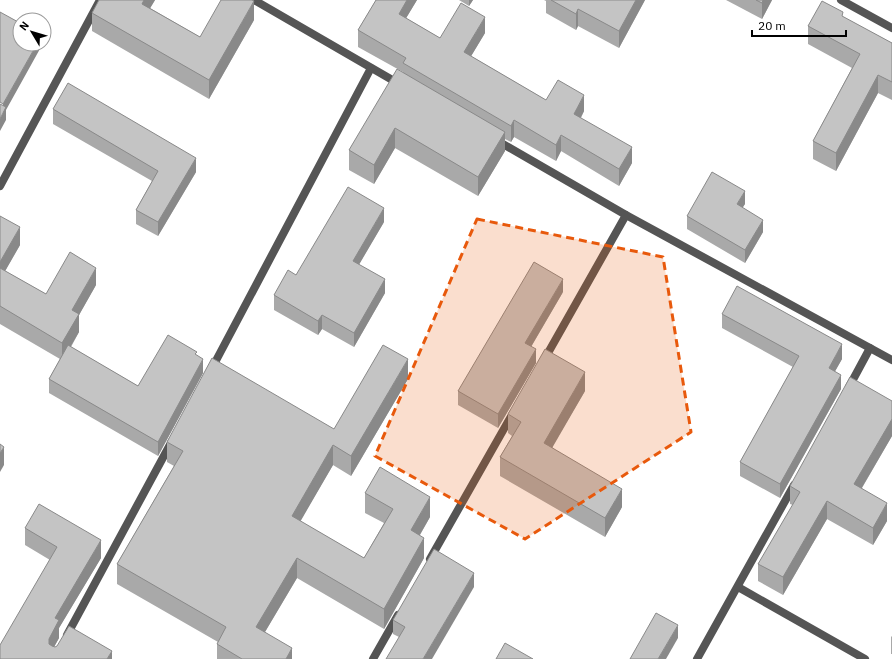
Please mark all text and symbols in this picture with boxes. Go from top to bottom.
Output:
north arrow [12,12,52,52]
scale bar [752,12,846,38]
text: N [16,18,32,33]
text: 20 m [758,18,786,33]

